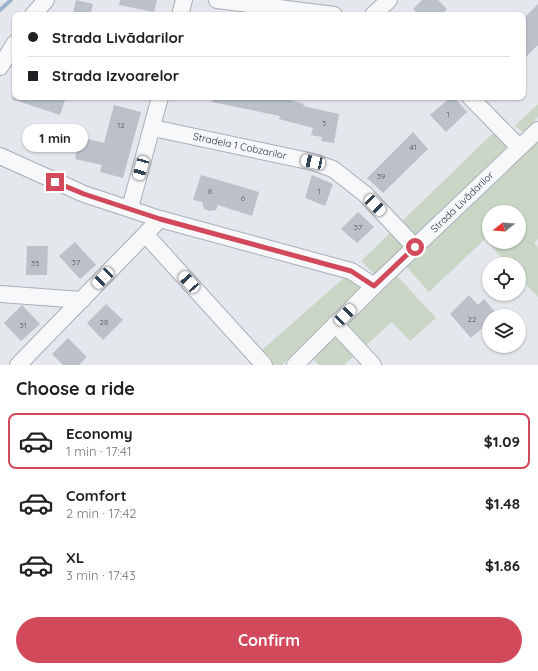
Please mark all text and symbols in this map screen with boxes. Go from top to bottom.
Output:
text: Strada Livădarilor [52,28,184,47]
text: Strada Izvoarelor [52,66,179,85]
house number: 1 [447,109,450,119]
house number: 3 [322,118,326,128]
house number: 12 [117,120,125,130]
callout: 1 min [22,124,88,152]
text: 1 min [39,130,71,146]
street label: Stradela 1 Cobzarilor [192,130,288,162]
house number: 41 [409,142,417,152]
car [300,154,326,170]
car [132,155,150,181]
street label: Strada Livădarilor [428,169,496,235]
house number: 39 [377,171,386,181]
route end [46,173,64,191]
house number: 8 [208,186,212,196]
house number: 1 [318,186,321,196]
car [362,192,388,218]
house number: 6 [241,193,246,203]
north arrow [482,205,526,249]
map controls [482,205,526,353]
house number: 37 [354,222,362,232]
route start [406,238,424,256]
house number: 37 [72,257,80,267]
button: locate [482,257,526,301]
house number: 35 [31,258,39,268]
car [90,265,116,291]
car [177,269,201,295]
car [332,302,358,328]
button: layers [482,309,526,353]
house number: 22 [468,314,477,324]
house number: 28 [100,317,108,327]
house number: 31 [19,320,27,330]
text: Choose a ride [16,377,135,400]
icon: car [18,423,54,459]
text: Economy [66,424,133,443]
text: $1.09 [484,432,520,451]
text: 1 min · 17:41 [66,443,132,459]
icon: car [18,485,54,521]
text: Comfort [66,486,127,505]
text: $1.48 [485,494,520,513]
text: 2 min · 17:42 [66,505,137,521]
icon: car [18,547,54,583]
text: XL [66,548,84,567]
text: $1.86 [485,556,520,575]
text: 3 min · 17:43 [66,567,136,583]
button: Confirm [16,617,522,663]

